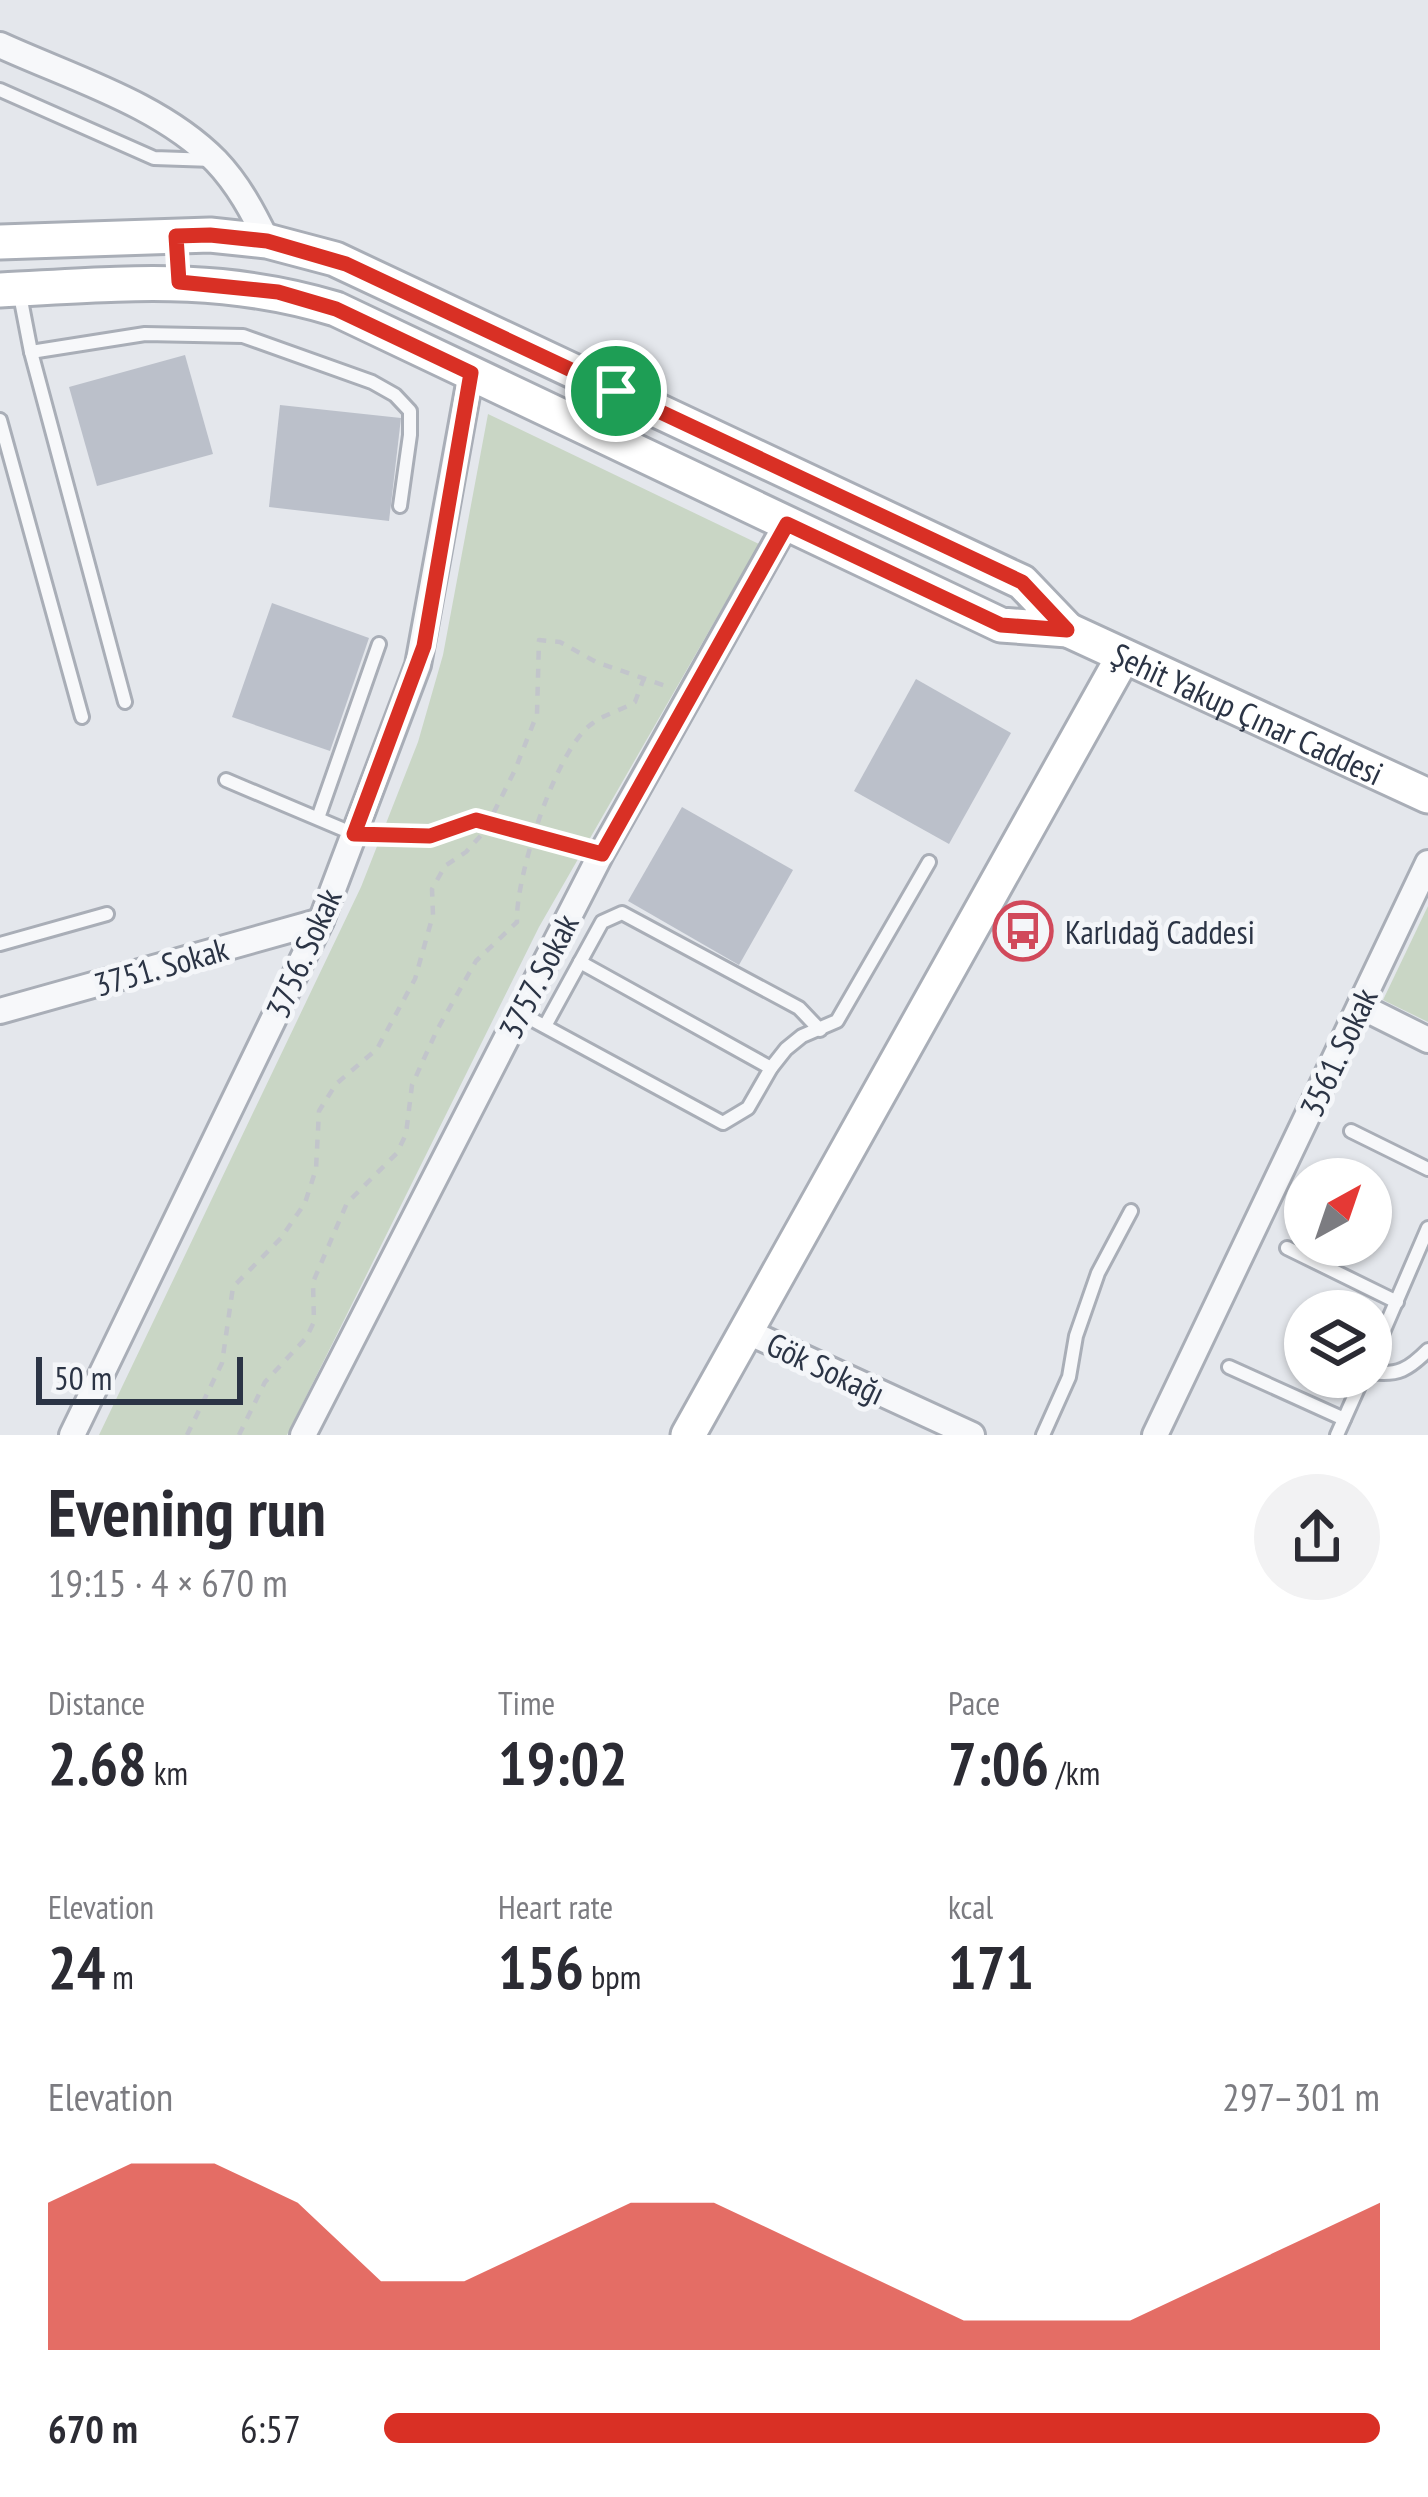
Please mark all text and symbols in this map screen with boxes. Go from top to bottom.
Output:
pin [565,340,667,442]
icon: arrive [583,358,649,424]
street label: Şehit Yakup Çınar Caddesi [1105,632,1390,794]
street label: 3756. Sokak [255,881,351,1024]
bus stop icon: Karlıdağ Caddesi [992,900,1054,962]
street label: 3757. Sokak [488,906,588,1046]
place label: Karlıdağ Caddesi [1065,910,1255,953]
street label: 3751. Sokak [89,926,233,1006]
street label: 3561. Sokak [1290,981,1387,1123]
north arrow [1284,1158,1392,1266]
map controls [1284,1158,1392,1398]
button: layers [1284,1290,1392,1398]
street label: Gök Sokağı [760,1322,892,1414]
scale bar [36,1351,243,1404]
text: 50 m [54,1356,112,1399]
text: Evening run [48,1469,326,1554]
button: share [1254,1474,1380,1600]
text: 19:15 · 4 × 670 m [48,1557,288,1608]
text: Distance [48,1681,145,1724]
text: Time [498,1681,555,1724]
text: Pace [948,1681,1000,1724]
text: 2.68 [48,1724,147,1802]
text: 19:02 [498,1724,628,1802]
text: 7:06 [948,1724,1049,1802]
text: km [147,1751,188,1794]
text: /km [1049,1751,1100,1794]
text: Elevation [48,1885,154,1928]
text: Heart rate [498,1885,613,1928]
text: kcal [948,1885,993,1928]
text: 24 [48,1928,105,2006]
text: 156 [498,1928,584,2006]
text: 171 [948,1928,1034,2006]
text: m [105,1955,134,1998]
text: bpm [584,1955,641,1998]
text: Elevation [48,2071,173,2122]
text: 297–301 m [1222,2071,1380,2122]
text: 670 m [48,2403,138,2454]
text: 6:57 [240,2403,301,2454]

